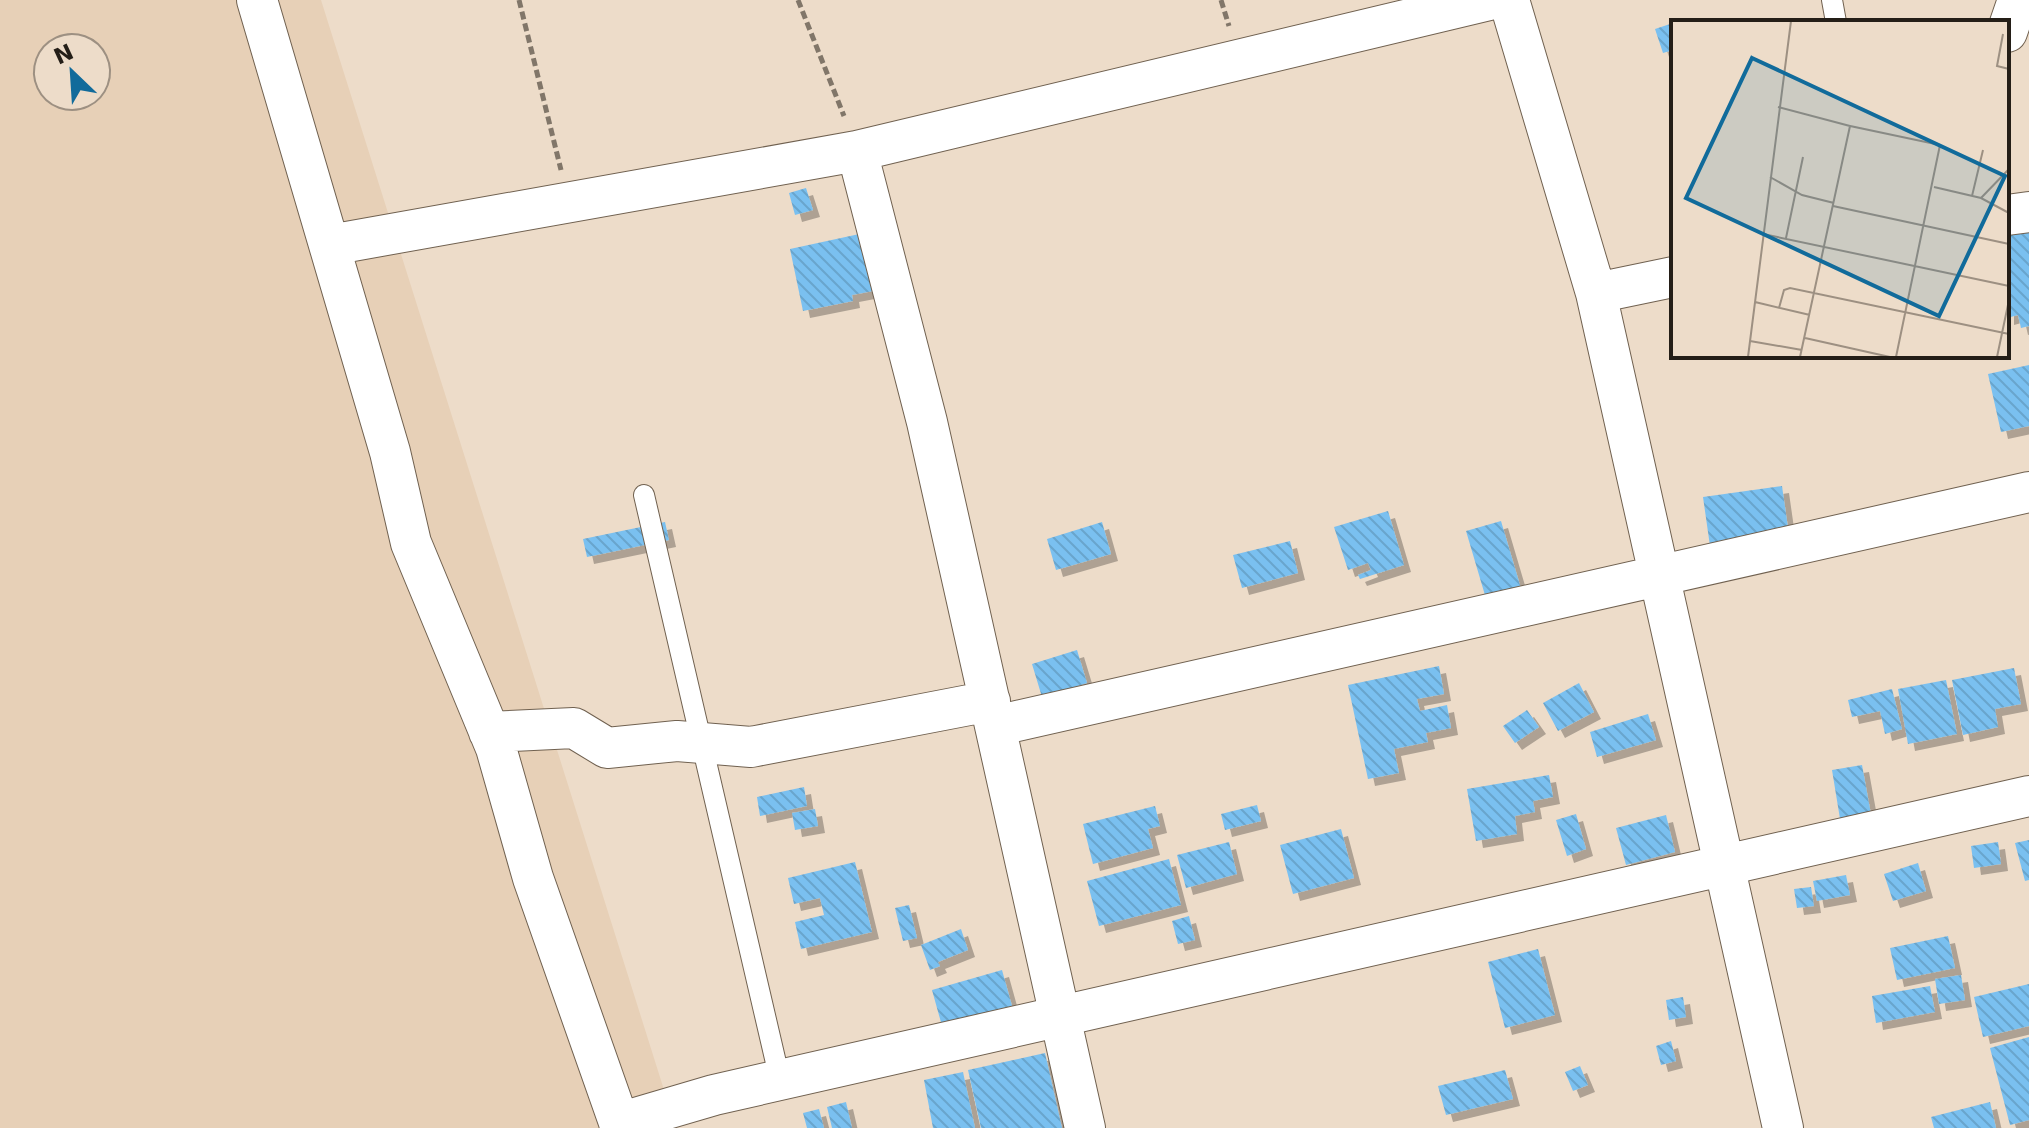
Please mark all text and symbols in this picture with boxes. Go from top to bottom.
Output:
inset map [1671,20,2009,358]
north arrow [32,32,112,112]
text: N [50,39,77,70]

